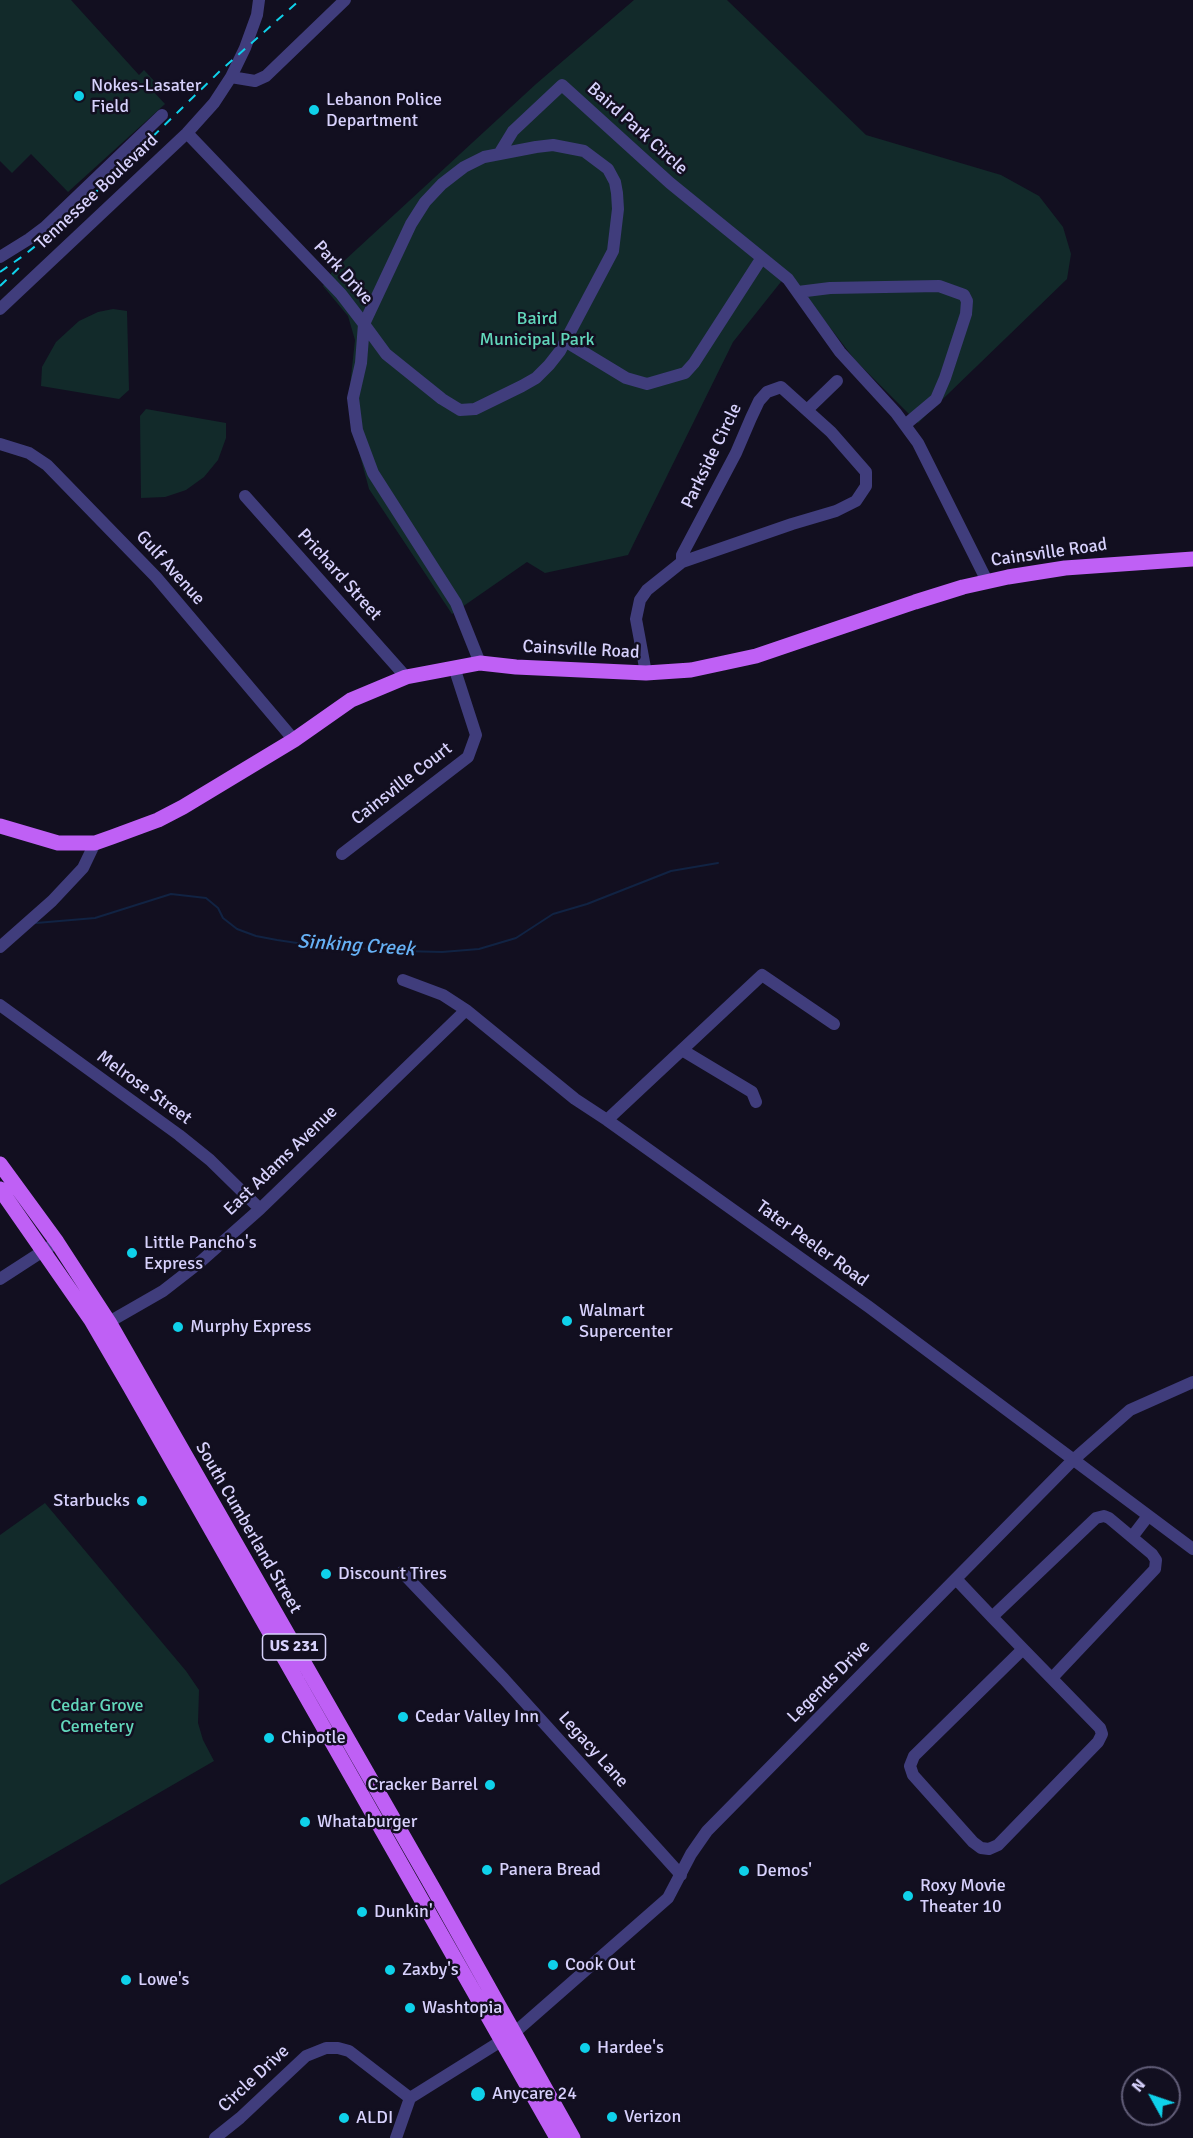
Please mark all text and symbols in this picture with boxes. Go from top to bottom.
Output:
place label: Nokes-Lasater Field [91,75,201,118]
street label: Baird Park Circle [582,78,692,180]
marker: Nokes-Lasater Field [72,89,86,103]
place label: Lebanon Police Department [326,89,442,132]
marker: Lebanon Police Department [307,103,321,117]
street label: Tennessee Boulevard [31,130,163,254]
street label: Park Drive [309,236,377,310]
park label: Baird Municipal Park [479,308,595,350]
street label: Parkside Circle [677,400,747,512]
street label: Prichard Street [292,525,386,625]
street label: Gulf Avenue [131,526,209,610]
street label: Cainsville Road [990,534,1108,572]
street label: Cainsville Road [522,636,640,664]
street label: Cainsville Court [347,738,457,830]
water label: Sinking Creek [296,930,416,962]
street label: Melrose Street [92,1046,196,1130]
street label: East Adams Avenue [220,1101,342,1221]
street label: Tater Peeler Road [752,1196,872,1292]
place label: Little Pancho's Express [144,1232,257,1274]
marker: Little Pancho's Express [125,1246,139,1260]
place label: Walmart Supercenter [579,1300,673,1342]
marker: Walmart Supercenter [560,1314,574,1328]
place label: Murphy Express [190,1316,311,1338]
marker: Murphy Express [171,1320,185,1334]
street label: South Cumberland Street [190,1439,306,1617]
place label: Starbucks [53,1490,130,1512]
marker: Starbucks [135,1494,149,1508]
place label: Discount Tires [338,1563,447,1585]
marker: Discount Tires [319,1567,333,1581]
road number: US 231 [262,1634,326,1660]
street label: Legends Drive [783,1636,875,1728]
park label: Cedar Grove Cemetery [51,1695,143,1738]
place label: Cedar Valley Inn [415,1706,539,1728]
street label: Legacy Lane [553,1708,633,1792]
marker: Cedar Valley Inn [396,1710,410,1724]
place label: Chipotle [281,1727,346,1749]
marker: Chipotle [262,1731,276,1745]
place label: Cracker Barrel [368,1774,478,1796]
marker: Cracker Barrel [483,1778,497,1792]
place label: Whataburger [317,1811,417,1833]
marker: Whataburger [298,1815,312,1829]
place label: Panera Bread [499,1859,601,1881]
place label: Demos' [756,1860,812,1882]
marker: Panera Bread [480,1863,494,1877]
marker: Demos' [737,1864,751,1878]
place label: Roxy Movie Theater 10 [920,1875,1006,1918]
marker: Roxy Movie Theater 10 [901,1889,915,1903]
place label: Dunkin' [374,1901,433,1923]
marker: Dunkin' [355,1905,369,1919]
place label: Cook Out [565,1954,635,1976]
marker: Cook Out [546,1958,560,1972]
place label: Zaxby's [402,1959,459,1981]
marker: Zaxby's [383,1963,397,1977]
place label: Lowe's [138,1969,189,1991]
marker: Lowe's [119,1973,133,1987]
place label: Washtopia [422,1997,502,2019]
marker: Washtopia [403,2001,417,2015]
place label: Hardee's [597,2037,664,2059]
street label: Circle Drive [214,2041,294,2117]
marker: Hardee's [578,2041,592,2055]
north arrow [1121,2066,1181,2126]
text: N [1127,2075,1150,2096]
place label: Anycare 24 [492,2083,577,2105]
marker: Anycare 24 [469,2085,487,2103]
place label: Verizon [624,2106,681,2128]
place label: ALDI [356,2107,393,2129]
marker: Verizon [605,2110,619,2124]
marker: ALDI [337,2111,351,2125]

